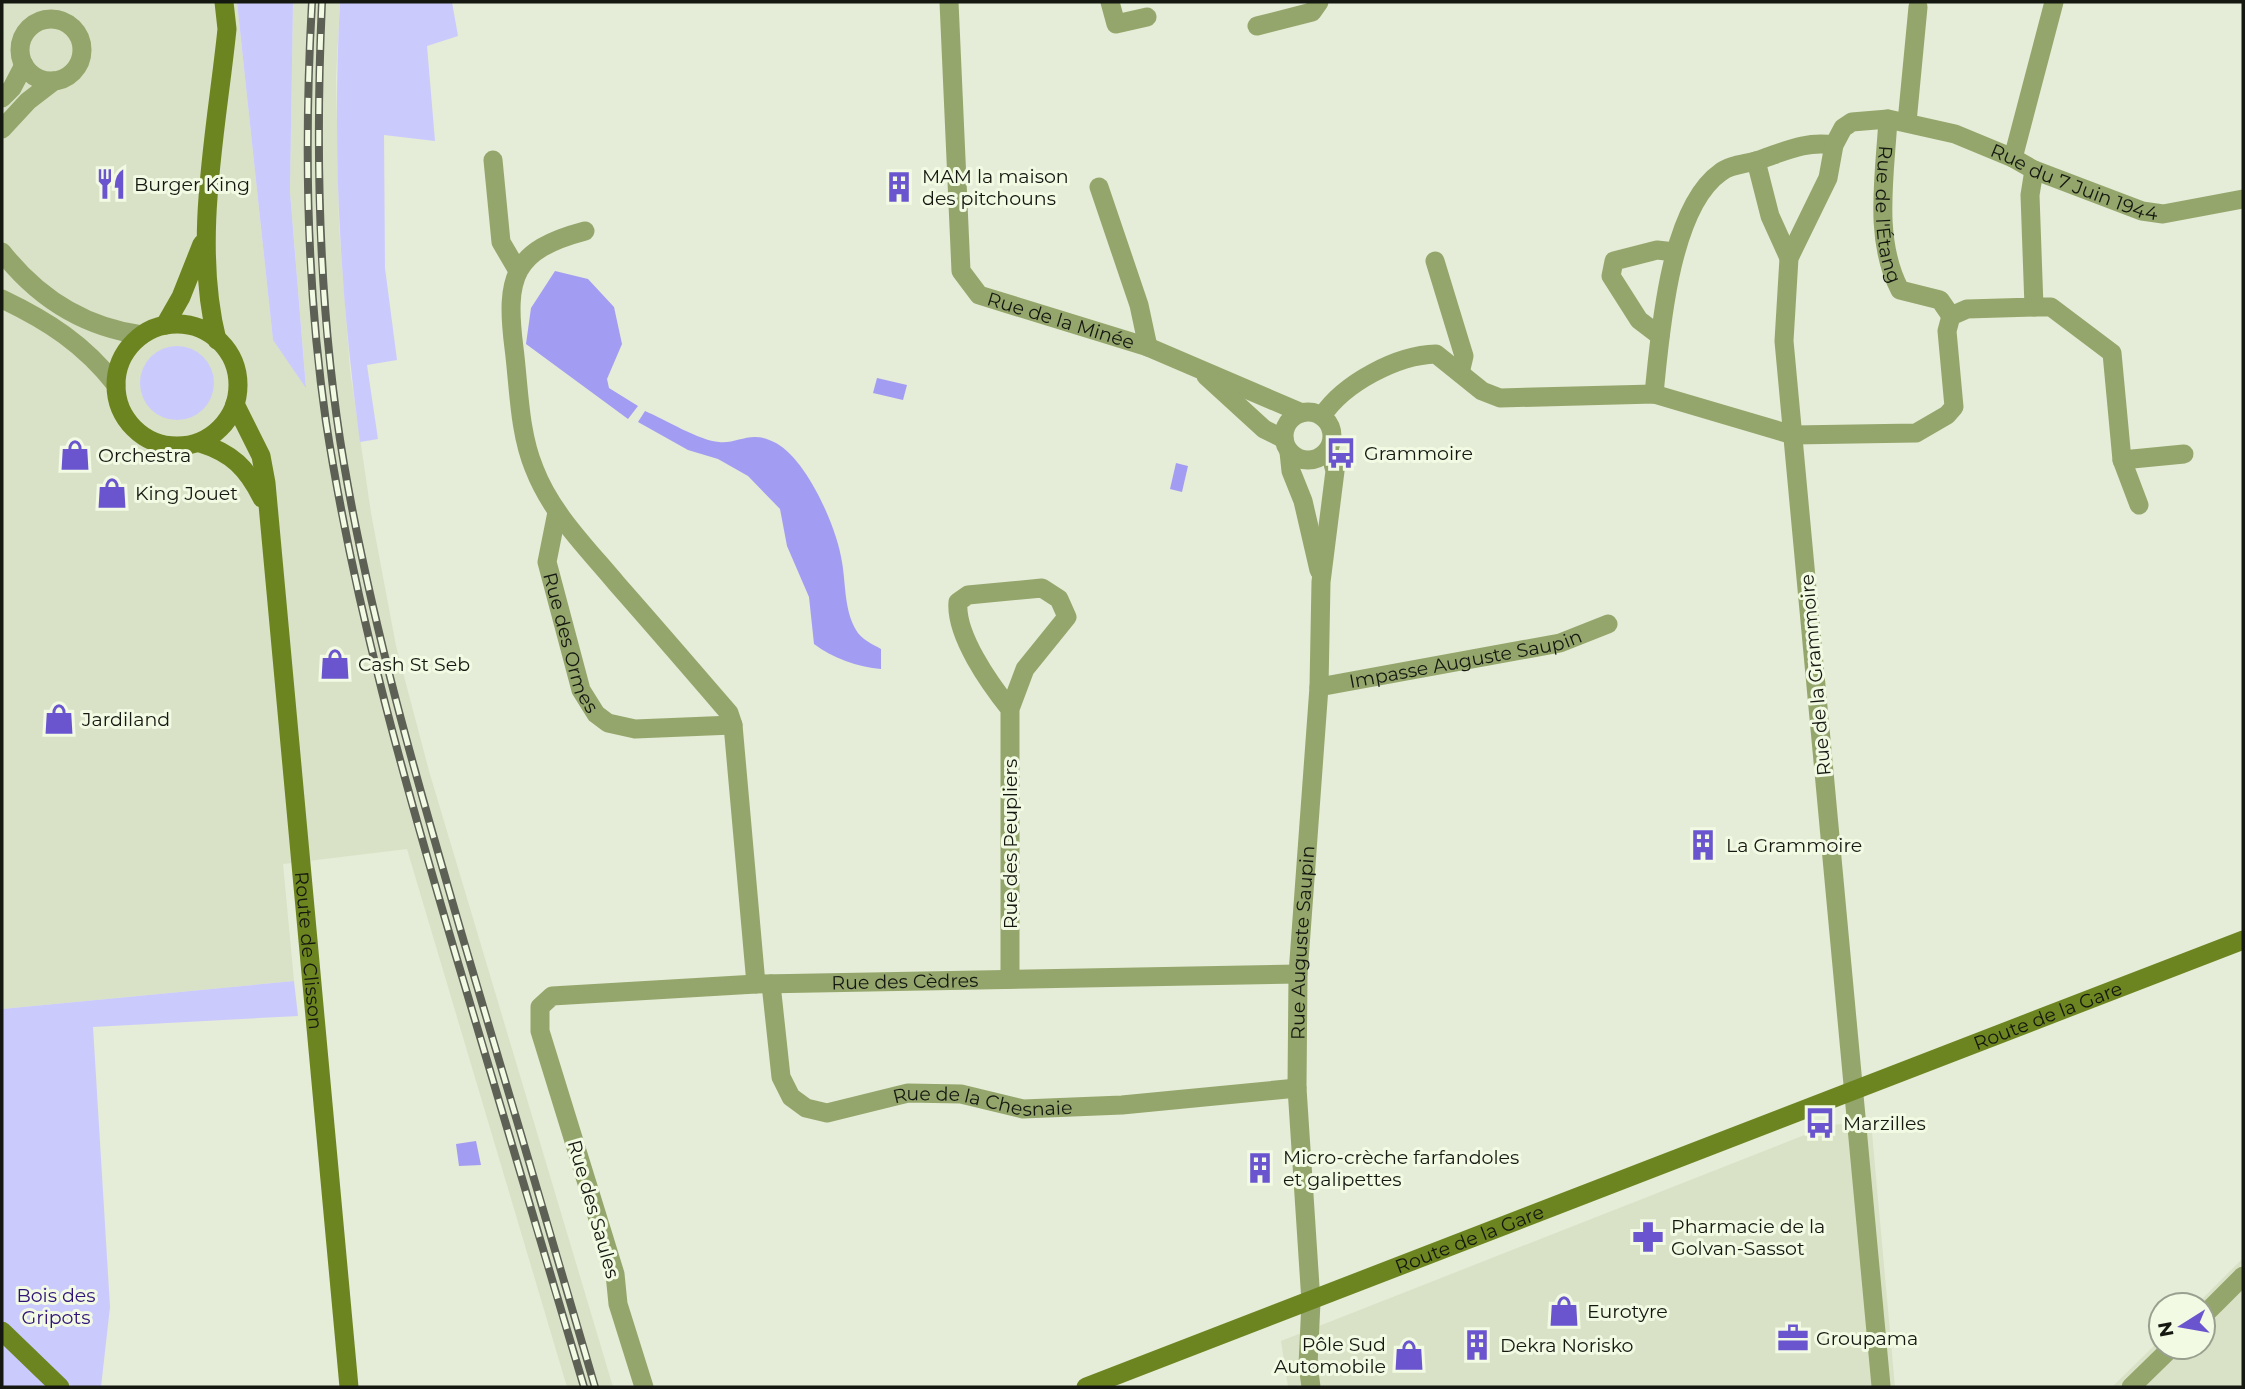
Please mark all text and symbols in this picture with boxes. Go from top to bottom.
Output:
street label: Rue du 7 Juin 1944 [1987,139,2160,225]
street label: Rue de l'Étang [1871,145,1906,287]
place label: MAM la maison des pitchouns [922,165,1069,210]
restaurant icon: Burger King [94,167,128,201]
building icon: MAM la maison des pitchouns [882,170,916,204]
place label: Burger King [134,173,250,196]
street label: Rue de la Minée [984,287,1137,354]
bus stop icon: Grammoire [1324,436,1358,470]
shop icon: Orchestra [58,438,92,472]
place label: Grammoire [1364,442,1473,465]
place label: Orchestra [98,444,191,467]
shop icon: King Jouet [95,476,129,510]
place label: King Jouet [135,482,238,505]
street label: Rue des Ormes [538,570,603,717]
street label: Rue de la Grammoire [1795,573,1836,777]
street label: Impasse Auguste Saupin [1347,625,1585,693]
shop icon: Cash St Seb [318,647,352,681]
place label: Cash St Seb [358,653,470,676]
shop icon: Jardiland [42,702,76,736]
place label: Jardiland [81,708,170,731]
street label: Rue des Peupliers [999,759,1022,929]
building icon: La Grammoire [1686,828,1720,862]
place label: La Grammoire [1726,834,1862,857]
street label: Rue Auguste Saupin [1286,845,1319,1040]
street label: Route de Clisson [290,870,327,1031]
street label: Rue des Cèdres [831,969,979,995]
street label: Route de la Gare [1970,977,2126,1055]
street label: Rue de la Chesnaie [891,1082,1073,1121]
bus stop icon: Marzilles [1803,1106,1837,1140]
place label: Marzilles [1843,1112,1926,1135]
street label: Rue des Saules [563,1137,624,1281]
place label: Micro-crèche farfandoles et galipettes [1283,1146,1519,1191]
building icon: Micro-crèche farfandoles et galipettes [1243,1151,1277,1185]
street label: Route de la Gare [1392,1200,1547,1279]
place label: Pharmacie de la Golvan-Sassot [1671,1215,1825,1260]
pharmacy icon: Pharmacie de la Golvan-Sassot [1631,1220,1665,1254]
park label: Bois des Gripots [16,1284,96,1329]
north arrow [2147,1291,2217,1361]
shop icon: Eurotyre [1547,1294,1581,1328]
place label: Eurotyre [1587,1300,1668,1323]
text: N [2153,1319,2179,1339]
office icon: Groupama [1776,1321,1810,1355]
place label: Groupama [1816,1327,1918,1350]
building icon: Dekra Norisko [1460,1328,1494,1362]
place label: Pôle Sud Automobile [1274,1333,1386,1378]
place label: Dekra Norisko [1500,1334,1634,1357]
shop icon: Pôle Sud Automobile [1392,1338,1426,1372]

